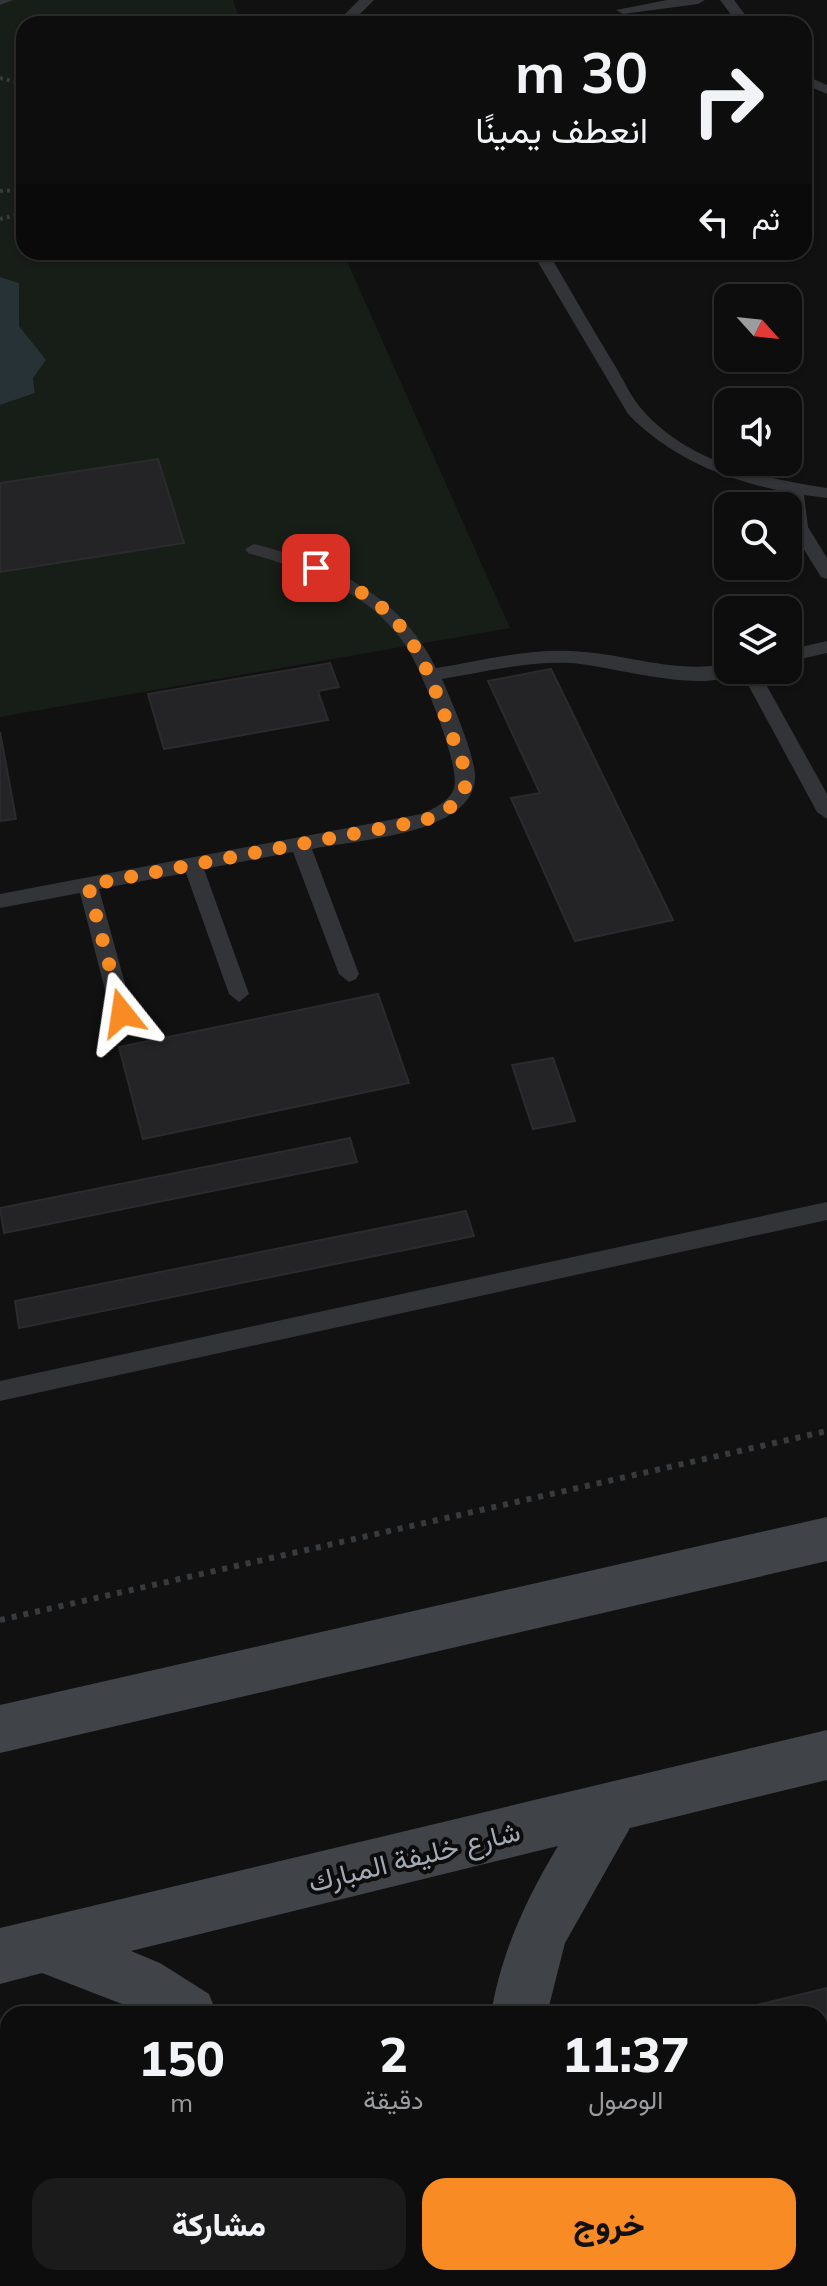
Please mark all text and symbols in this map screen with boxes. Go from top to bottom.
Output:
text: 30 m [515,37,648,107]
icon: right [676,48,780,152]
text: انعطف يمينًا [475,107,648,152]
icon: left [692,200,736,244]
text: ثم [752,200,780,238]
north arrow [714,284,802,372]
map controls [714,284,802,684]
button: sound [714,388,802,476]
button: search [714,492,802,580]
pin [282,534,350,602]
icon: arrive [294,546,338,590]
button: layers [714,596,802,684]
position arrow [80,971,164,1055]
street label: شارع خليفة المبارك [304,1813,524,1901]
text: 2 [379,2024,408,2084]
text: 11:37 [562,2024,690,2084]
text: 150 [138,2028,225,2088]
text: دقيقة [363,2083,423,2116]
text: الوصول [588,2083,663,2116]
text: m [170,2086,193,2119]
button: مشاركة [32,2178,406,2270]
button: خروج [422,2178,796,2270]

